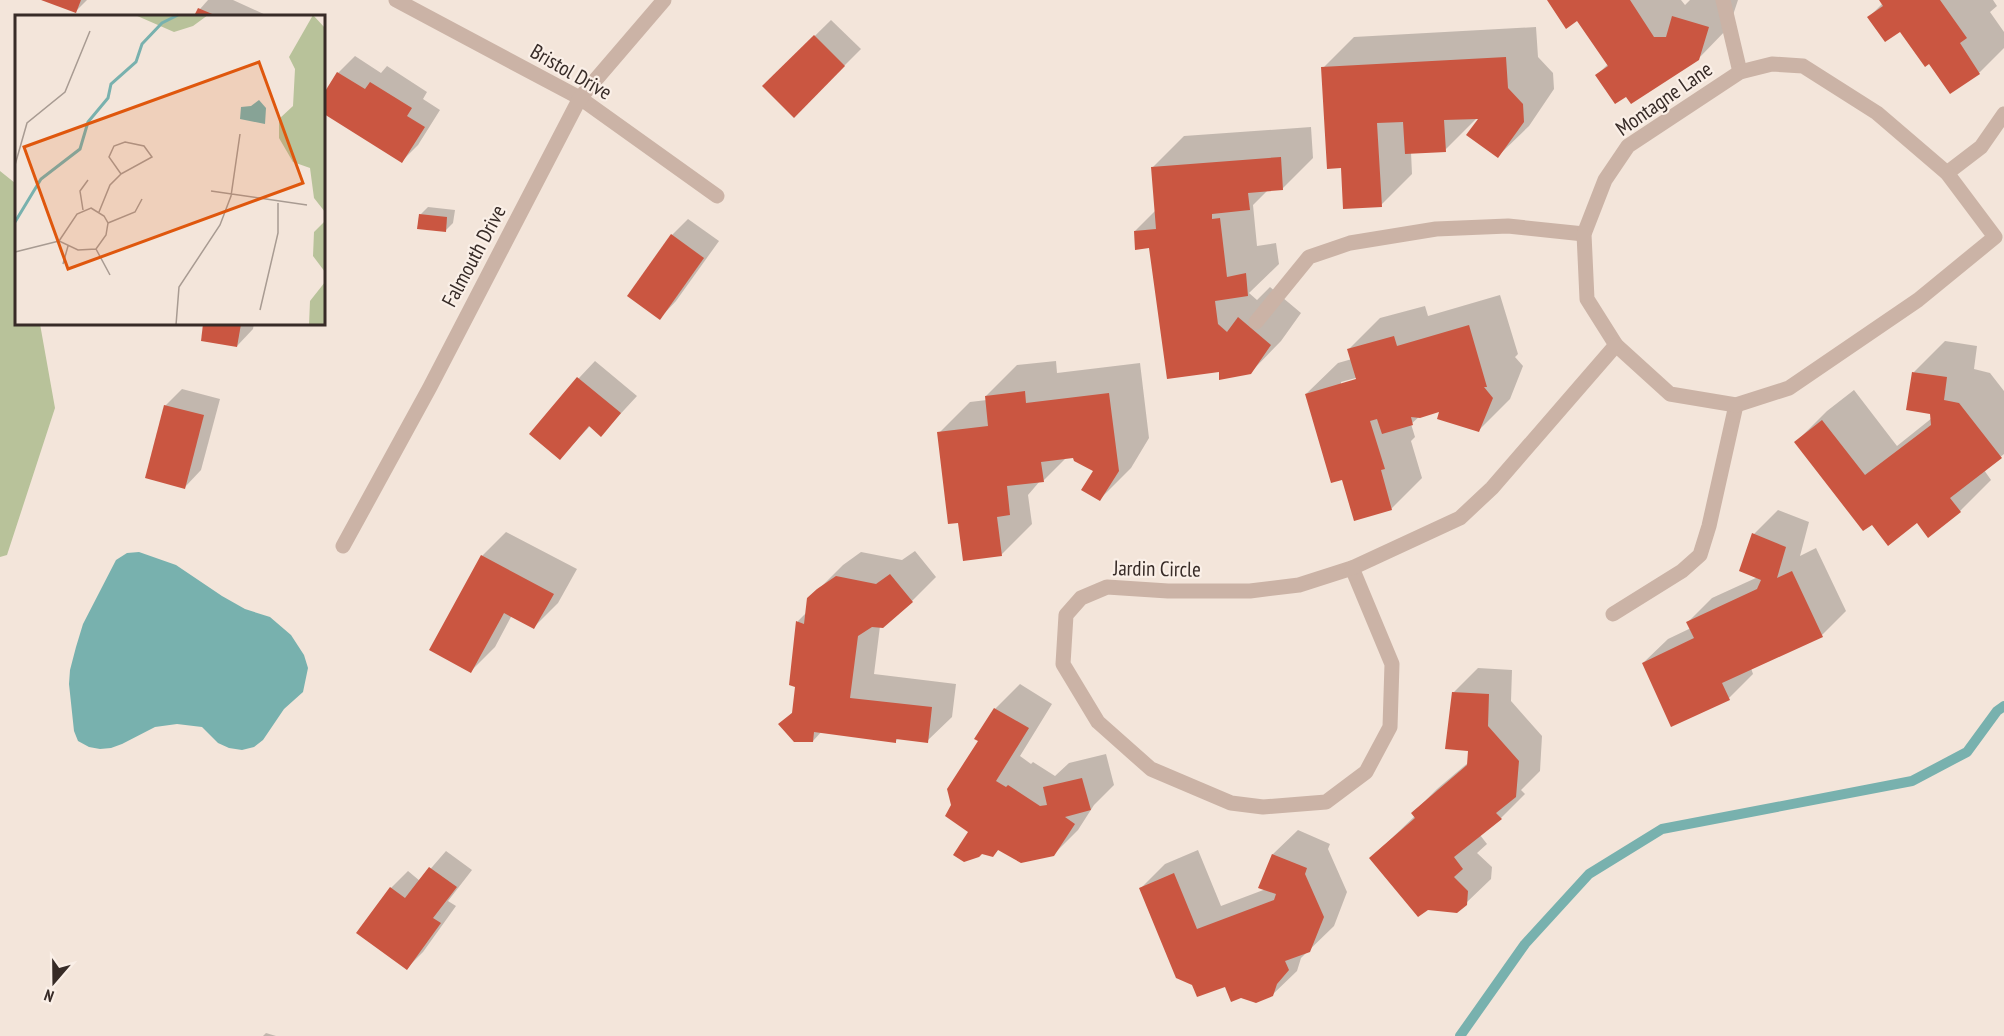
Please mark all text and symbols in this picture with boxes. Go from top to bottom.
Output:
inset map [15,15,326,326]
street label: Bristol Drive [526,38,617,106]
street label: Montagne Lane [1610,55,1717,142]
street label: Falmouth Drive [435,200,512,311]
street label: Jardin Circle [1112,554,1201,583]
north arrow [24,952,84,1012]
text: N [41,985,56,1007]

